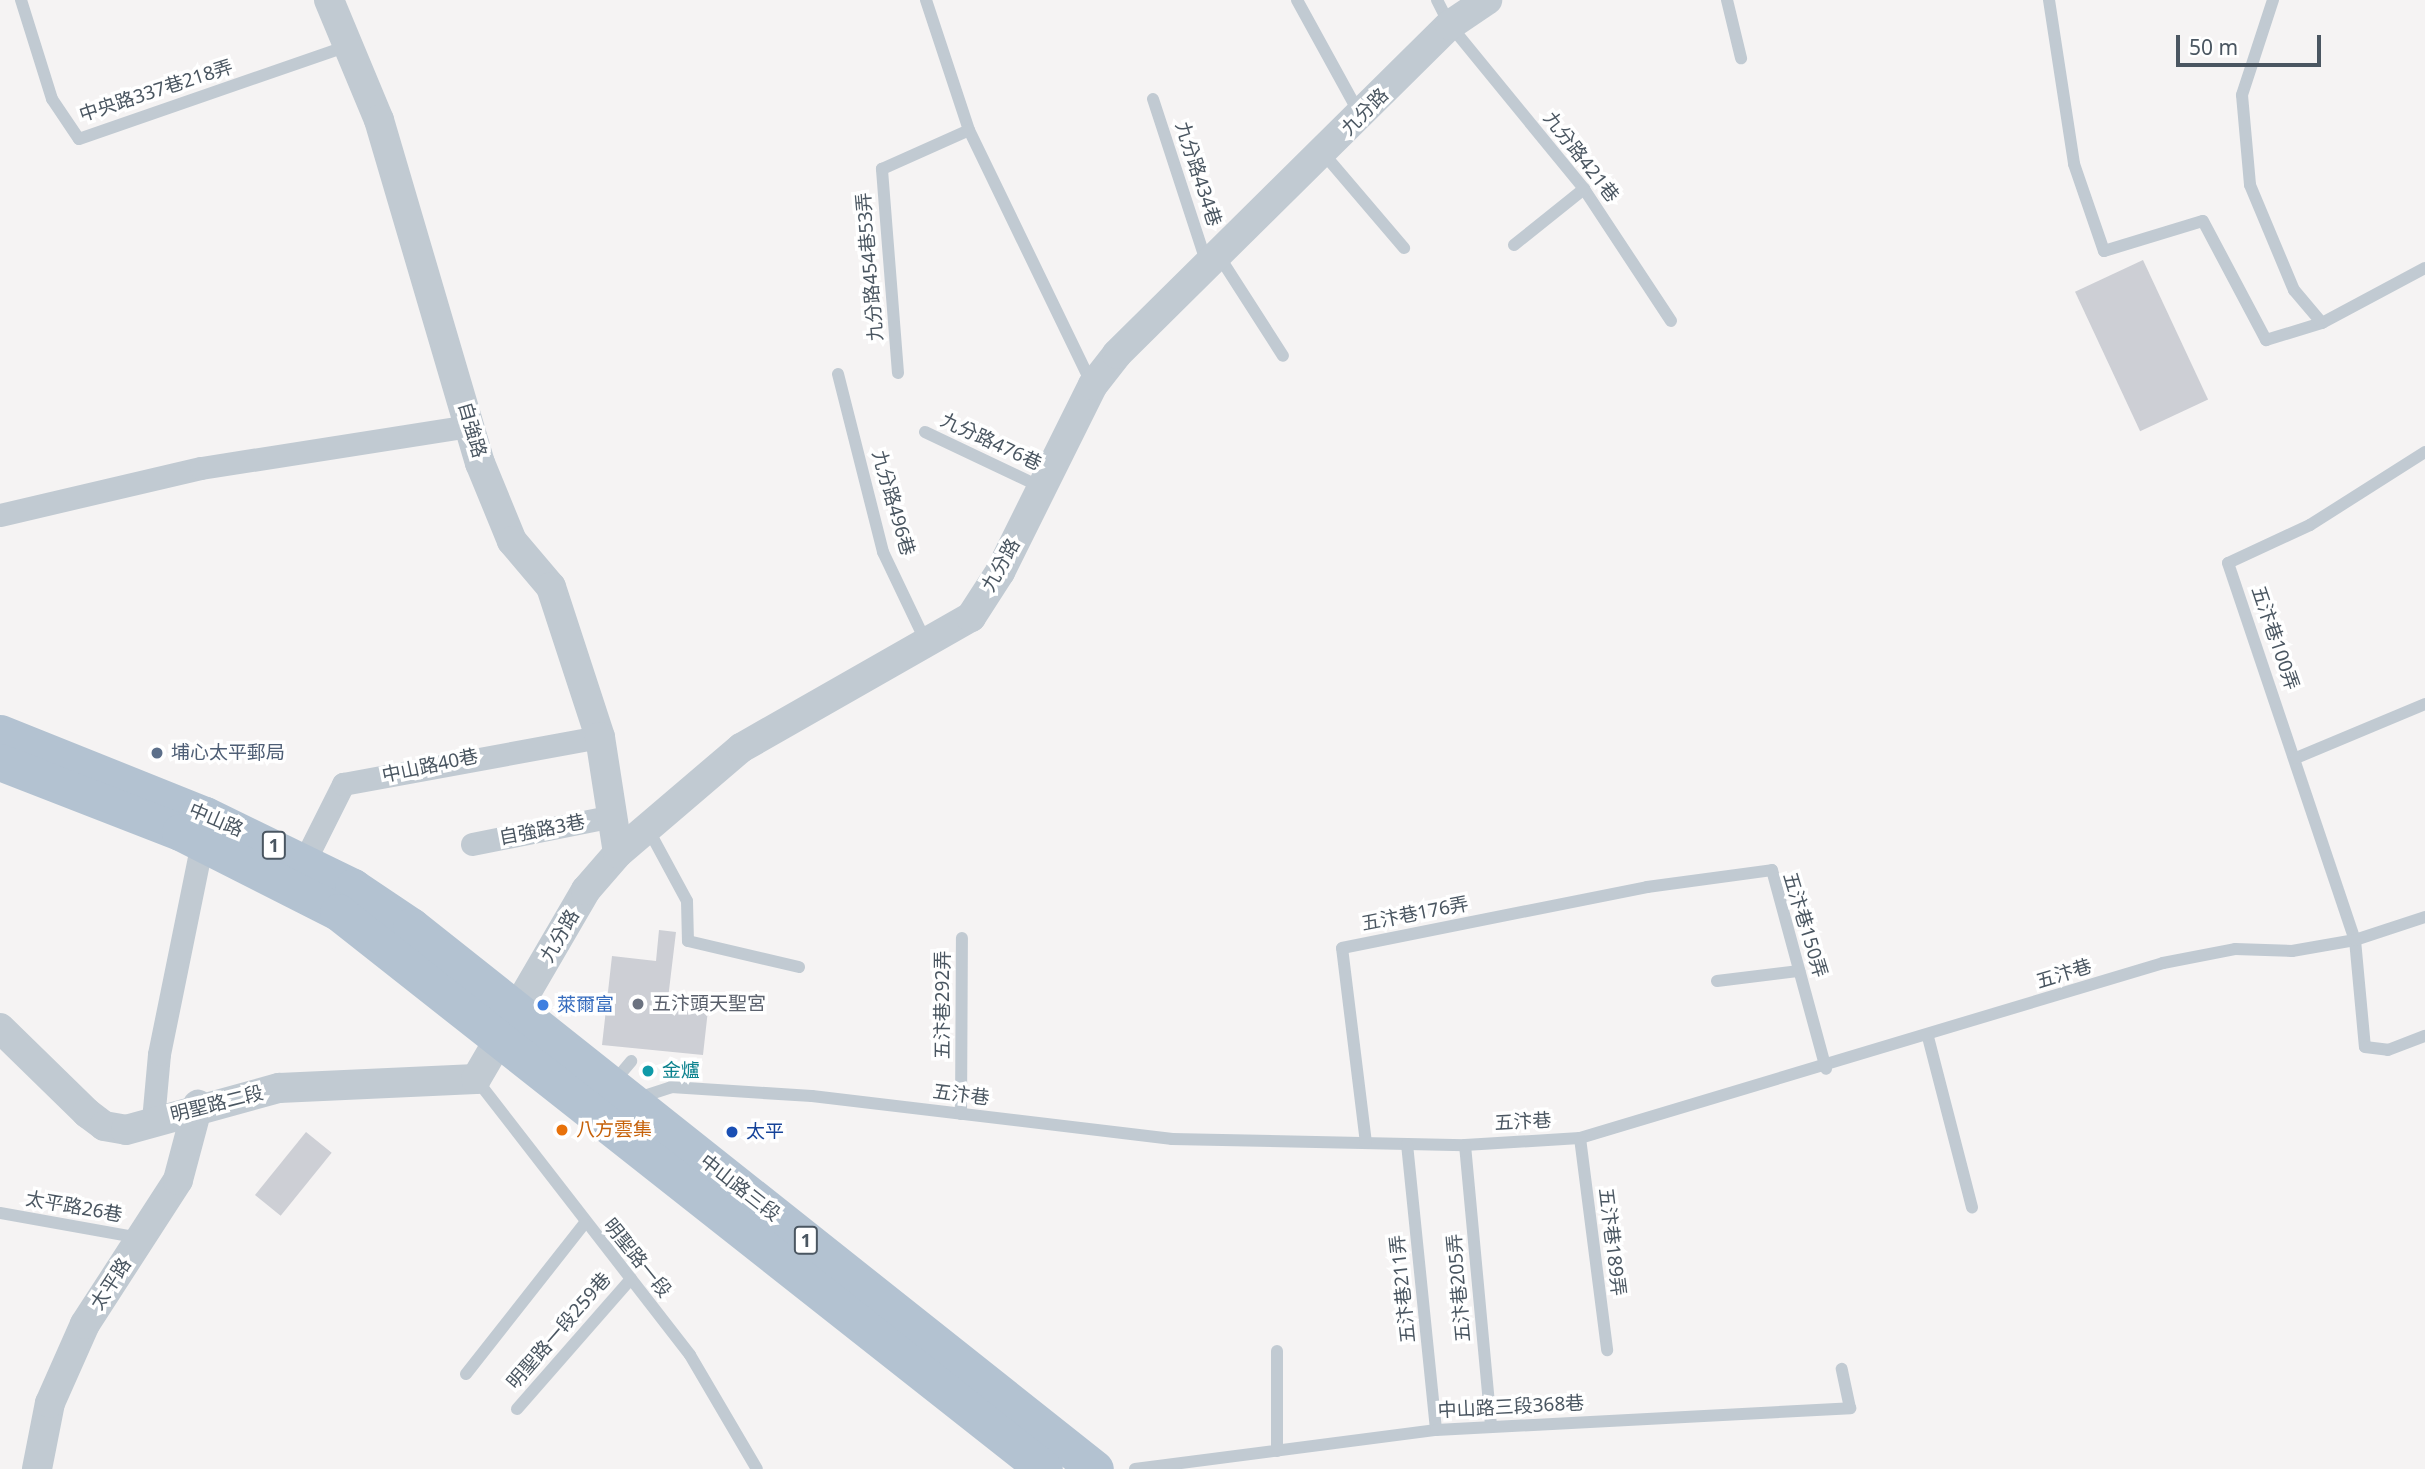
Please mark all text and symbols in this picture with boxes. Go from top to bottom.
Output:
scale bar [2180,21,2325,65]
text: 50 m [2189,33,2238,61]
street label: 中央路337巷218弄 [76,55,236,127]
street label: 九分路 [1337,84,1393,140]
street label: 九分路421巷 [1539,107,1623,207]
street label: 九分路434巷 [1170,119,1226,229]
street label: 九分路454巷53弄 [852,192,888,342]
street label: 自強路 [453,399,491,461]
street label: 九分路476巷 [937,409,1045,475]
street label: 九分路496巷 [867,448,919,558]
street label: 九分路 [977,535,1025,595]
street label: 五汴巷100弄 [2247,583,2303,693]
place label: 埔心太平郵局 [171,742,285,764]
marker: 埔心太平郵局 [149,745,165,761]
street label: 中山路40巷 [380,745,480,787]
street label: 中山路 [185,798,247,842]
street label: 自強路3巷 [497,811,587,849]
road number: 1 [262,830,286,860]
street label: 五汴巷150弄 [1778,870,1832,980]
street label: 五汴巷176弄 [1360,892,1470,936]
street label: 九分路 [536,906,584,966]
street label: 五汴巷292弄 [932,951,954,1059]
street label: 五汴巷 [2033,955,2095,993]
place label: 五汴頭天聖宮 [652,993,766,1015]
place label: 萊爾富 [557,994,614,1016]
marker: 五汴頭天聖宮 [630,996,646,1012]
marker: 萊爾富 [535,997,551,1013]
place label: 金爐 [662,1060,700,1082]
marker: 金爐 [640,1063,656,1079]
street label: 五汴巷 [931,1080,991,1110]
street label: 明聖路二段 [168,1081,266,1127]
street label: 五汴巷 [1494,1109,1552,1135]
place label: 八方雲集 [576,1119,652,1141]
place label: 太平 [746,1121,784,1143]
marker: 八方雲集 [554,1122,570,1138]
marker: 太平 [724,1124,740,1140]
street label: 中山路三段 [696,1150,784,1226]
street label: 太平路26巷 [24,1187,124,1227]
street label: 五汴巷189弄 [1594,1187,1630,1297]
street label: 明聖路一段 [598,1214,676,1302]
road number: 1 [794,1226,818,1254]
street label: 五汴巷205弄 [1443,1233,1475,1343]
street label: 五汴巷211弄 [1386,1234,1420,1344]
street label: 太平路 [86,1254,136,1314]
street label: 明聖路一段259巷 [502,1268,616,1394]
street label: 中山路三段368巷 [1437,1392,1585,1422]

